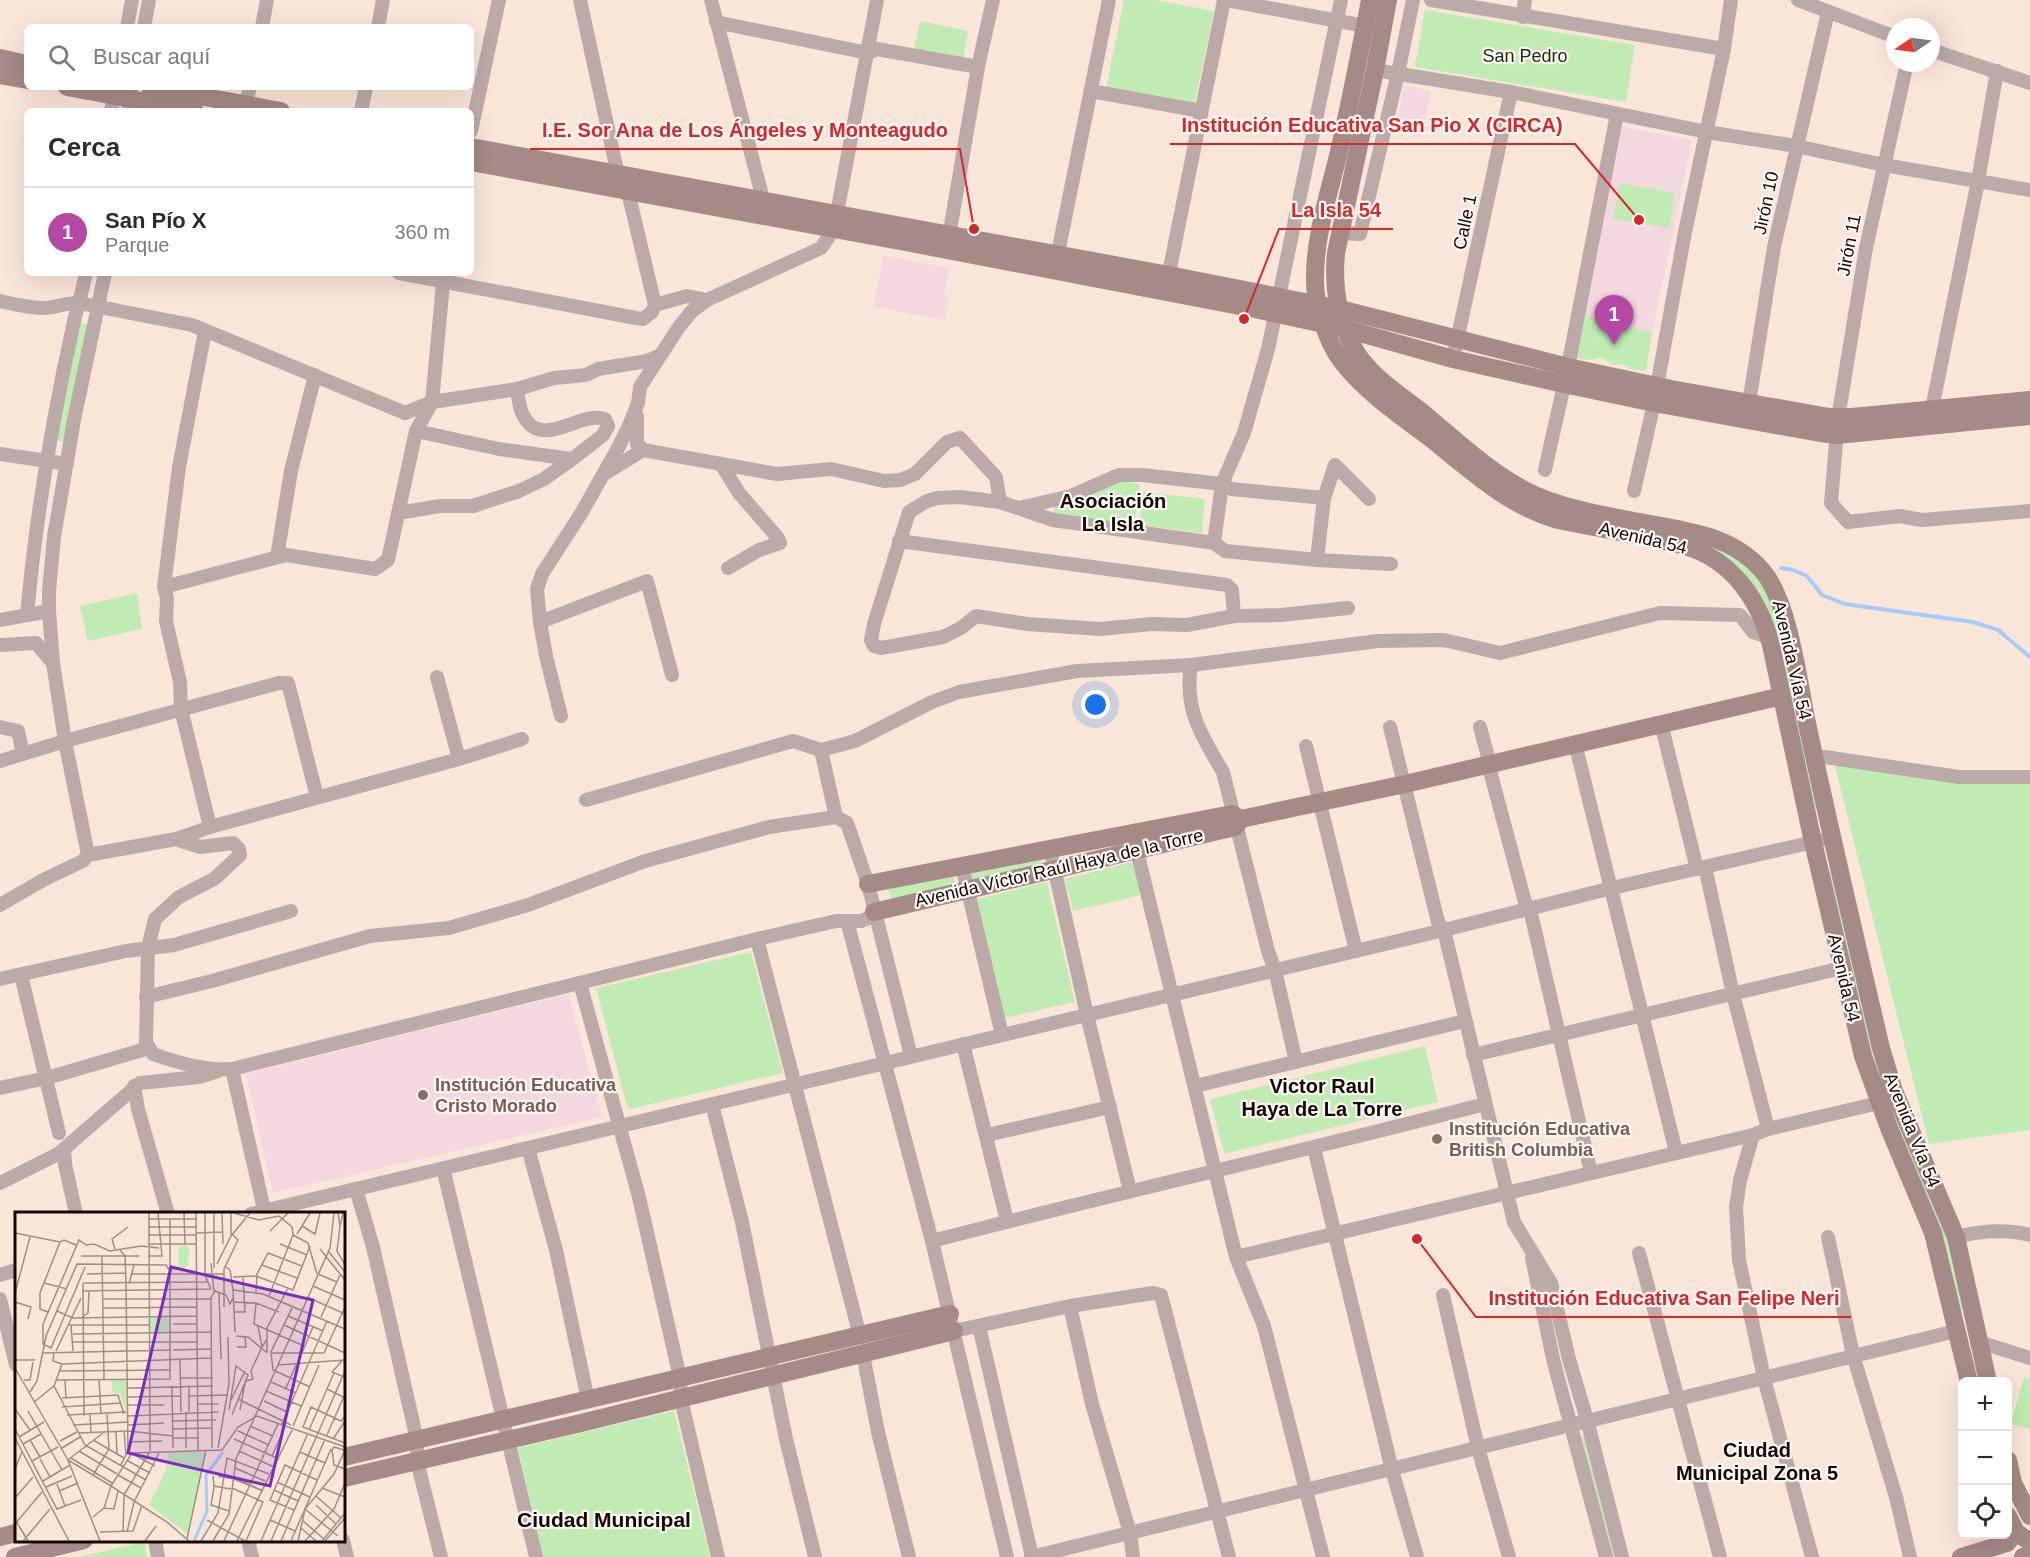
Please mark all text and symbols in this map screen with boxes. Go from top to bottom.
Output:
north arrow [1886,18,1940,72]
search box [24,24,474,90]
icon: search [45,41,78,74]
text: Buscar aquí [93,44,210,69]
park label: San Pedro [1482,46,1568,66]
callout: Institución Educativa San Pio X (CIRCA) [1170,106,1575,144]
callout: I.E. Sor Ana de Los Ángeles y Monteagudo [530,111,960,149]
text: Institución Educativa San Pio X (CIRCA) [1181,114,1563,136]
text: I.E. Sor Ana de Los Ángeles y Monteagudo [542,119,948,141]
text: Cerca [48,132,120,162]
street label: Jirón 10 [1750,170,1782,236]
callout: La Isla 54 [1279,191,1393,229]
street label: Calle 1 [1449,193,1481,251]
text: La Isla 54 [1291,199,1382,221]
text: San Pío X [105,208,206,233]
street label: Jirón 11 [1833,212,1865,278]
text: 1 [62,221,73,243]
text: 360 m [394,221,450,243]
text: Parque [105,234,170,256]
pin: 1 [1594,296,1634,345]
district label: Asociación La Isla [1060,490,1166,535]
street label: Avenida 54 [1597,518,1689,558]
street label: Avenida Vía 54 [1769,598,1815,722]
your location [1081,690,1110,719]
street label: Avenida Víctor Raúl Haya de la Torre [913,825,1205,911]
street label: Avenida 54 [1824,932,1864,1024]
street label: Avenida Vía 54 [1880,1070,1944,1190]
place label: Institución Educativa Cristo Morado [435,1075,617,1116]
district label: Victor Raul Haya de La Torre [1242,1075,1402,1120]
marker: Institución Educativa Cristo Morado [416,1088,430,1102]
place label: Institución Educativa British Columbia [1449,1119,1631,1160]
marker: Institución Educativa British Columbia [1430,1132,1444,1146]
inset map [15,1212,345,1542]
callout: Institución Educativa San Felipe Neri [1476,1279,1851,1317]
text: Institución Educativa San Felipe Neri [1488,1287,1840,1309]
map controls [1958,1377,2012,1539]
button: + [1958,1377,2012,1431]
button: − [1958,1431,2012,1485]
district label: Ciudad Municipal Zona 5 [1676,1439,1838,1484]
button: locate [1958,1485,2012,1539]
district label: Ciudad Municipal [517,1508,691,1531]

